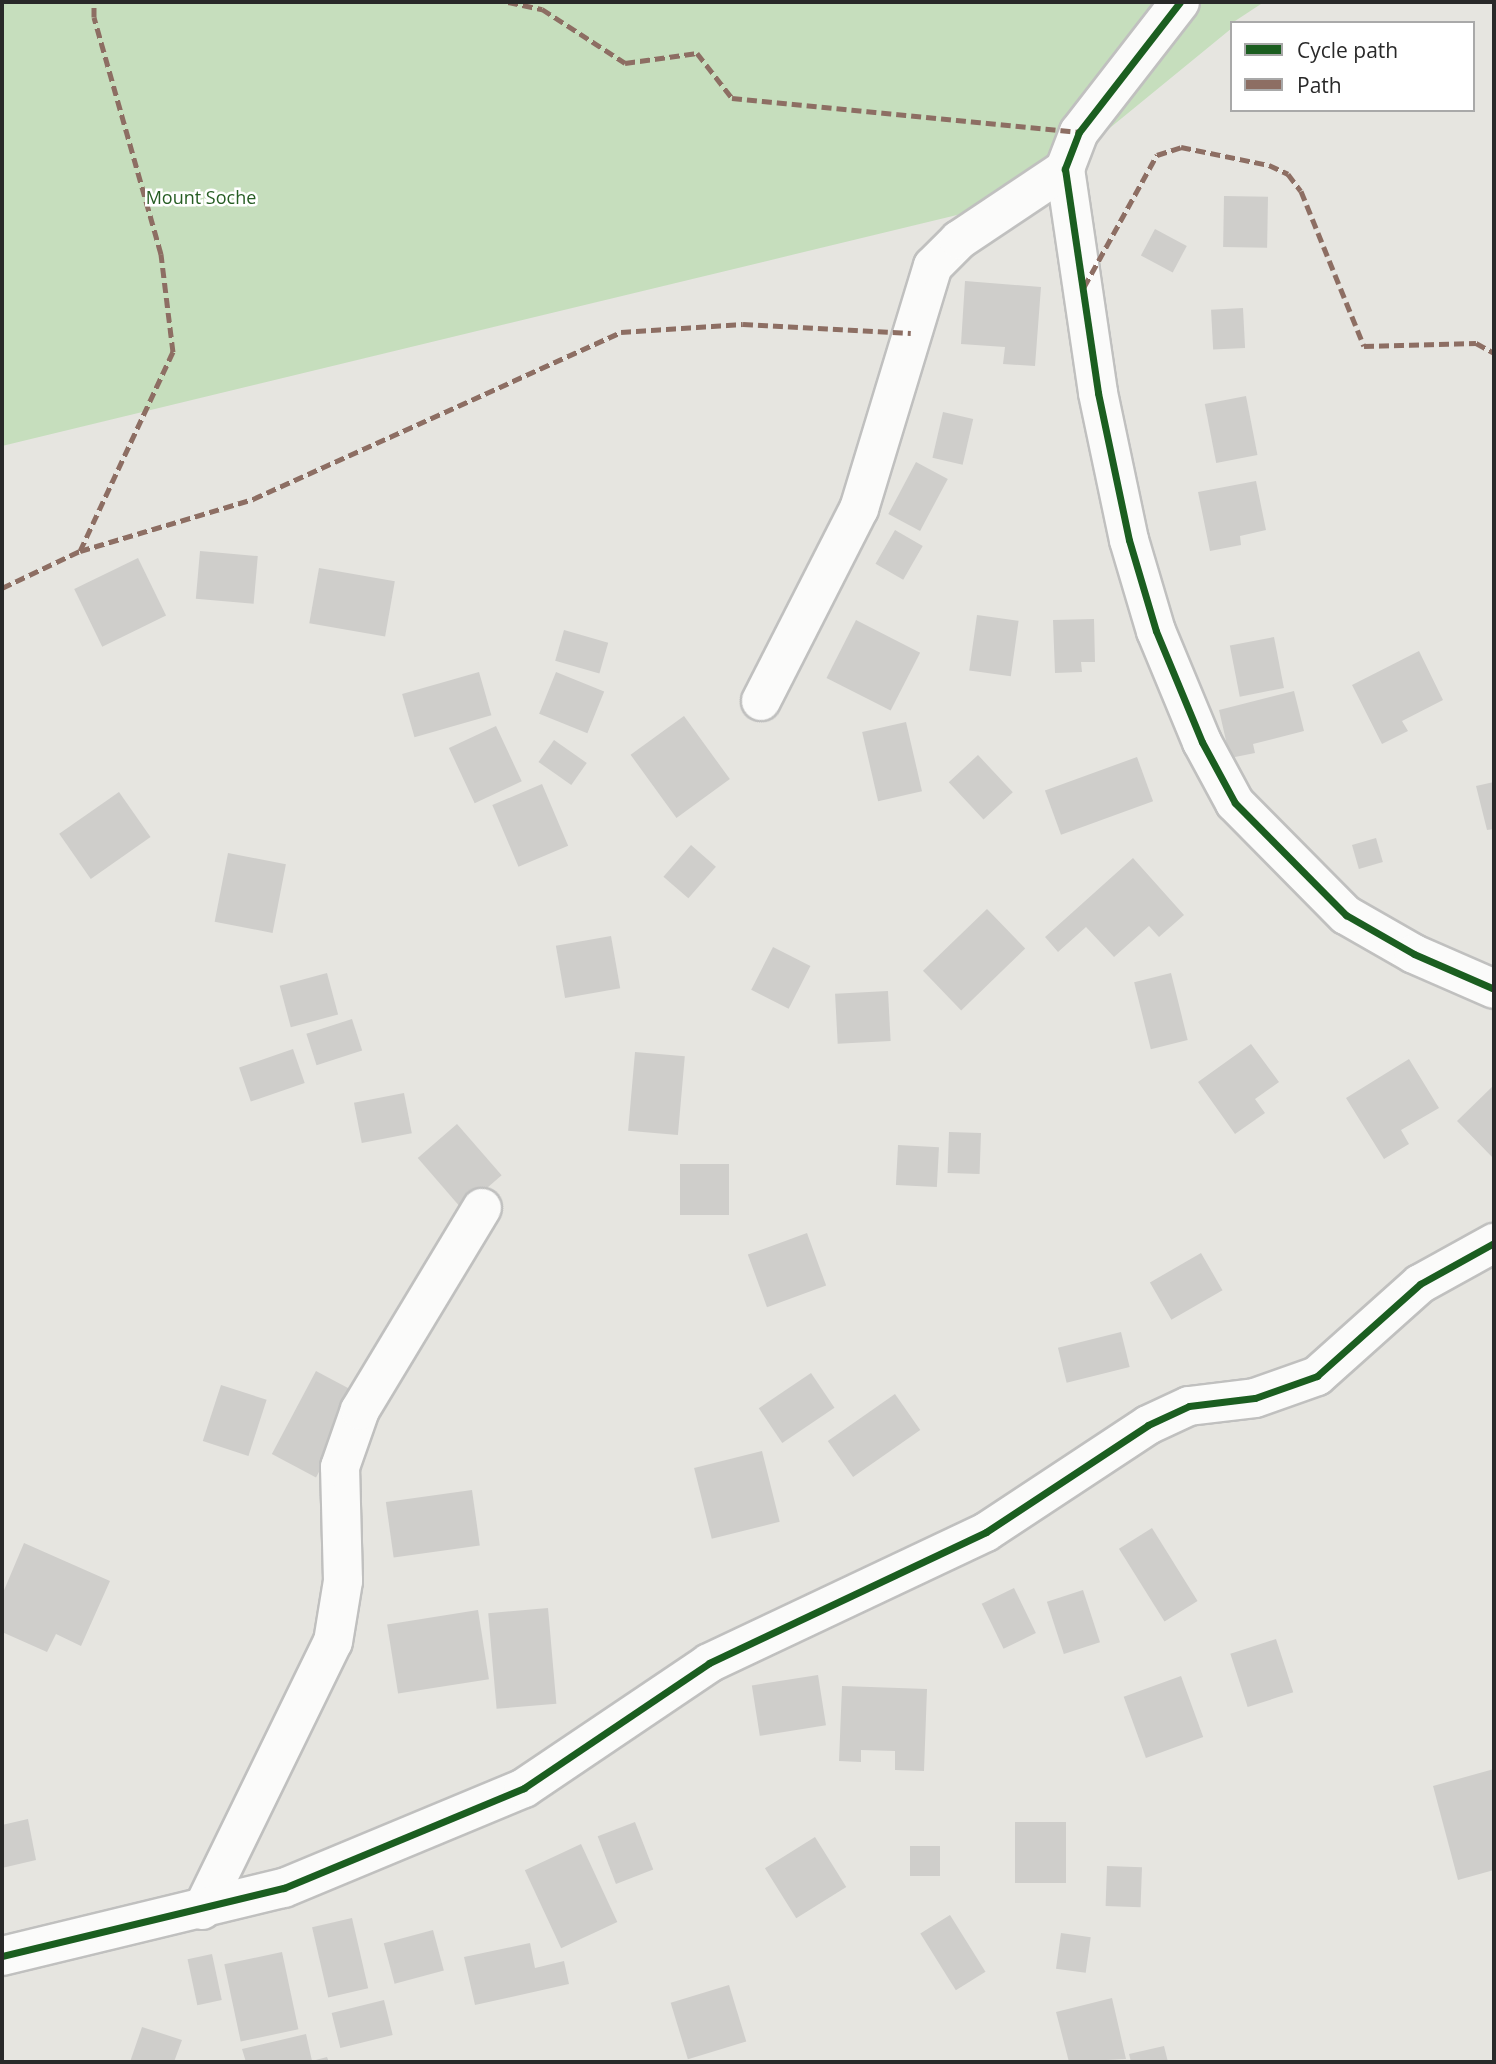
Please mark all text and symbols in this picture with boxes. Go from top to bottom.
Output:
legend [1230,21,1475,112]
text: Cycle path [1297,36,1398,64]
text: Path [1297,71,1342,99]
park label: Mount Soche [146,186,256,208]

